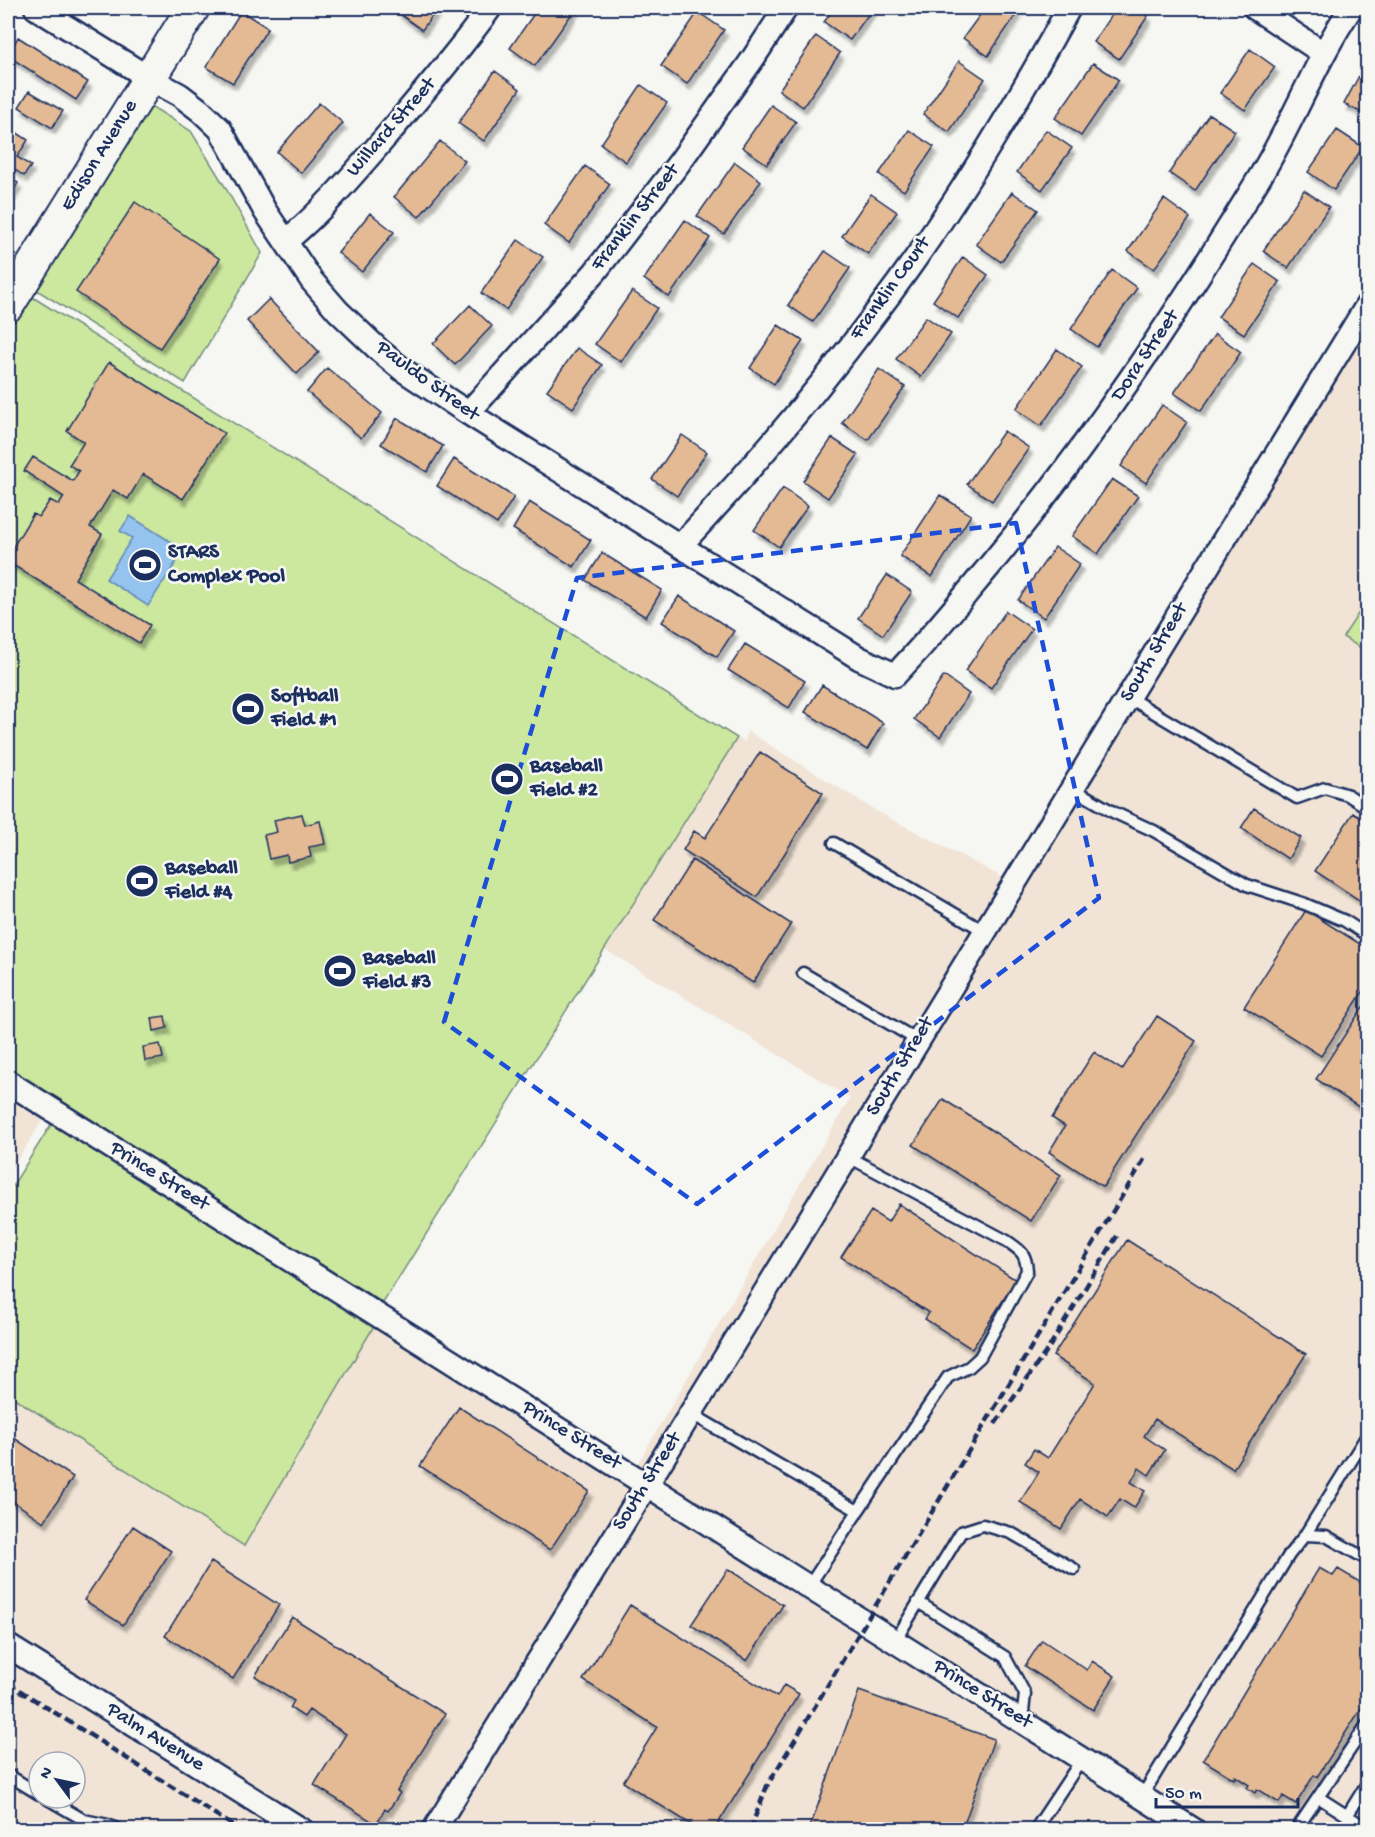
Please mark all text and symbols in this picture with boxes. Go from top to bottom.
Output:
street label: Willard Street [342,71,444,183]
street label: Edison Avenue [56,95,145,216]
street label: Franklin Street [586,157,687,277]
street label: Franklin Court [845,231,938,346]
street label: Dora Street [1105,304,1187,408]
street label: Pauldo Street [370,335,486,429]
place label: STARS Complex Pool [167,541,285,590]
sports icon: STARS Complex Pool [127,547,163,583]
street label: South Street [1116,597,1196,707]
place label: Softball Field #1 [270,685,339,734]
sports icon: Softball Field #1 [230,691,266,727]
place label: Baseball Field #2 [529,755,603,804]
sports icon: Baseball Field #2 [489,761,525,797]
place label: Baseball Field #4 [164,857,238,906]
sports icon: Baseball Field #4 [124,863,160,899]
place label: Baseball Field #3 [362,947,436,996]
sports icon: Baseball Field #3 [322,953,358,989]
street label: South Street [862,1011,942,1121]
street label: Prince Street [104,1136,215,1219]
street label: Prince Street [516,1395,627,1478]
street label: South Street [608,1426,689,1536]
street label: Prince Street [927,1654,1038,1737]
street label: Palm Avenue [101,1697,210,1779]
north arrow [27,1750,87,1810]
text: N [37,1764,58,1783]
scale bar [1156,1771,1298,1809]
text: 50 m [1165,1784,1202,1805]

